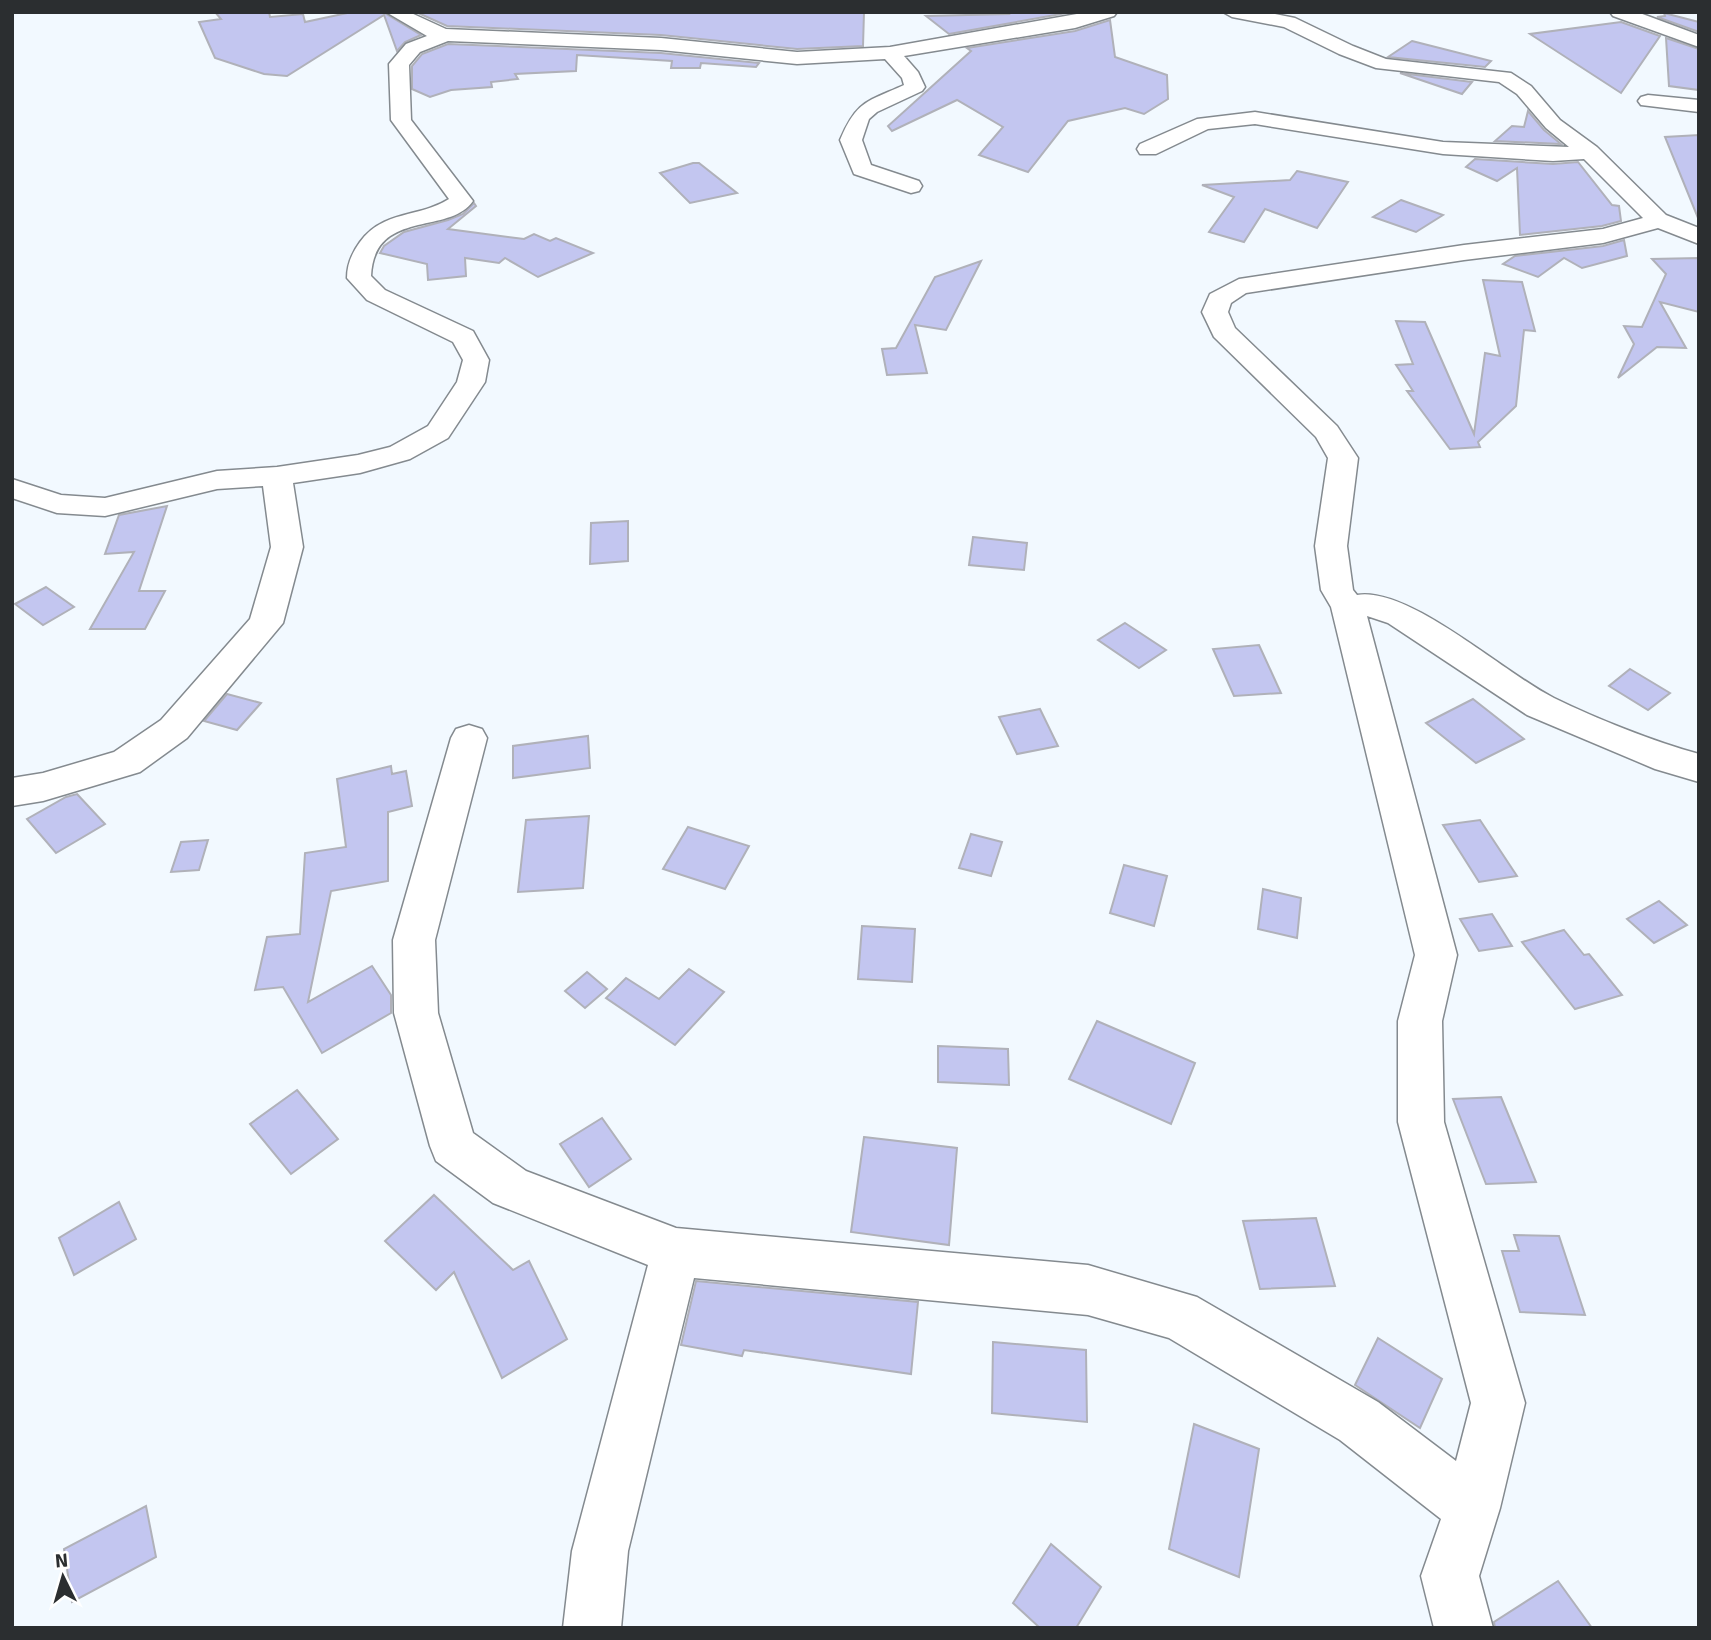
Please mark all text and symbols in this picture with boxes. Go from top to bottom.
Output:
north arrow [28,1542,98,1612]
text: N [54,1549,69,1574]

